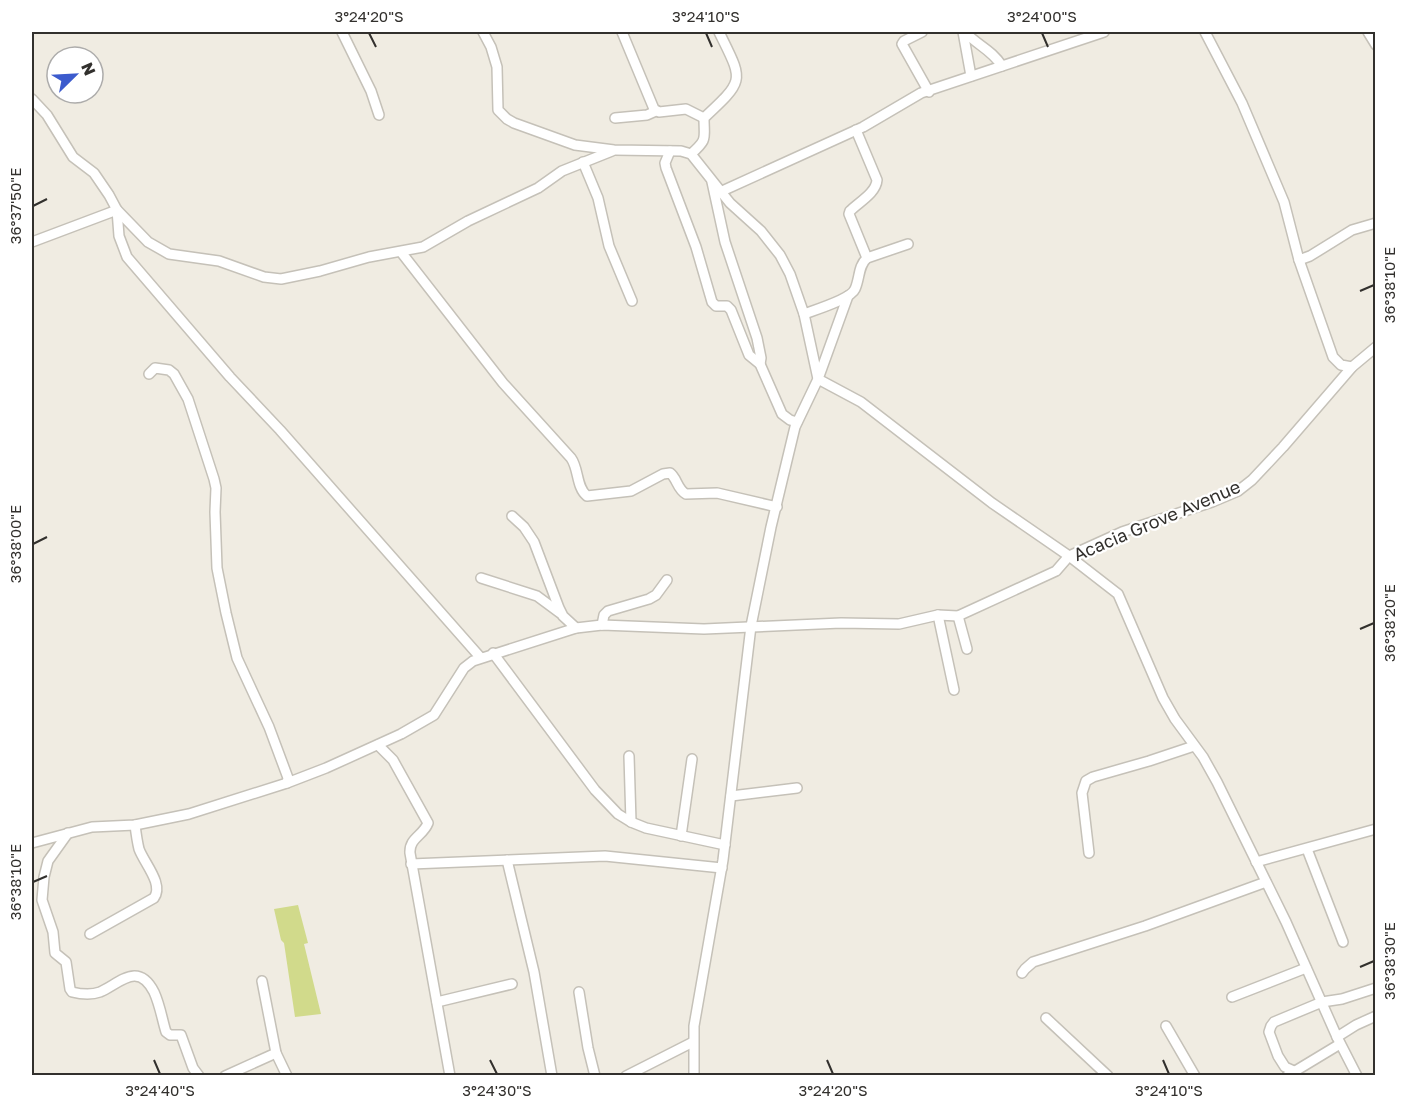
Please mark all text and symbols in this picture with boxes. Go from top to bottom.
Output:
text: 3°24'20"S [334,7,404,25]
text: 3°24'10"S [672,7,740,25]
text: 3°24'00"S [1007,7,1077,25]
north arrow [45,45,105,105]
text: N [77,59,100,79]
text: 36°37'50"E [6,168,24,244]
text: 36°38'10"E [1380,247,1398,323]
street label: Acacia Grove Avenue [1070,475,1243,565]
text: 36°38'00"E [6,505,24,583]
text: 36°38'20"E [1380,584,1398,662]
text: 36°38'10"E [6,844,24,920]
text: 36°38'30"E [1380,922,1398,1000]
text: 3°24'40"S [125,1081,195,1099]
text: 3°24'30"S [462,1081,532,1099]
text: 3°24'20"S [798,1081,868,1099]
text: 3°24'10"S [1135,1081,1203,1099]

